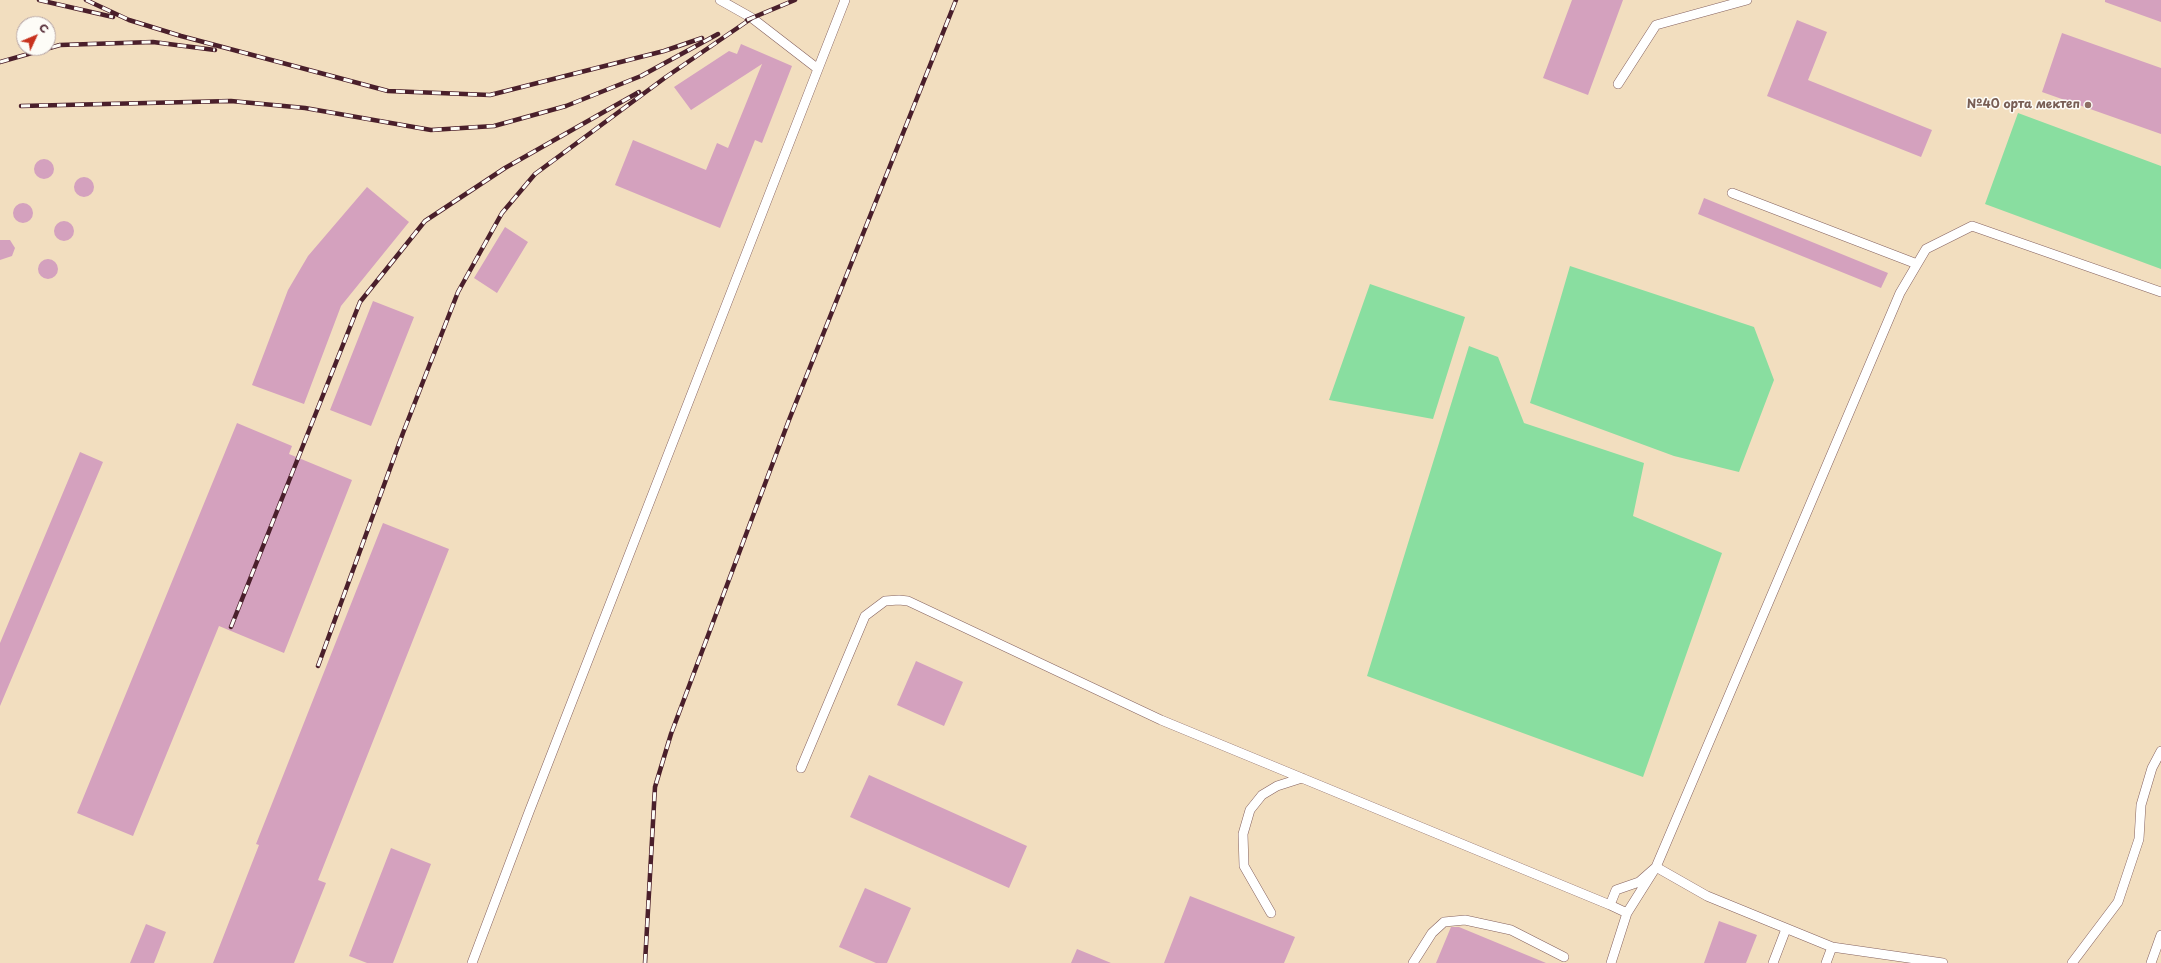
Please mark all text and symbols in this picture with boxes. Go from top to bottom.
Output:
north arrow [16,16,56,56]
text: С [35,19,53,37]
place label: №40 орта мектеп [1967,98,2080,112]
marker: №40 орта мектеп [2083,100,2093,110]

